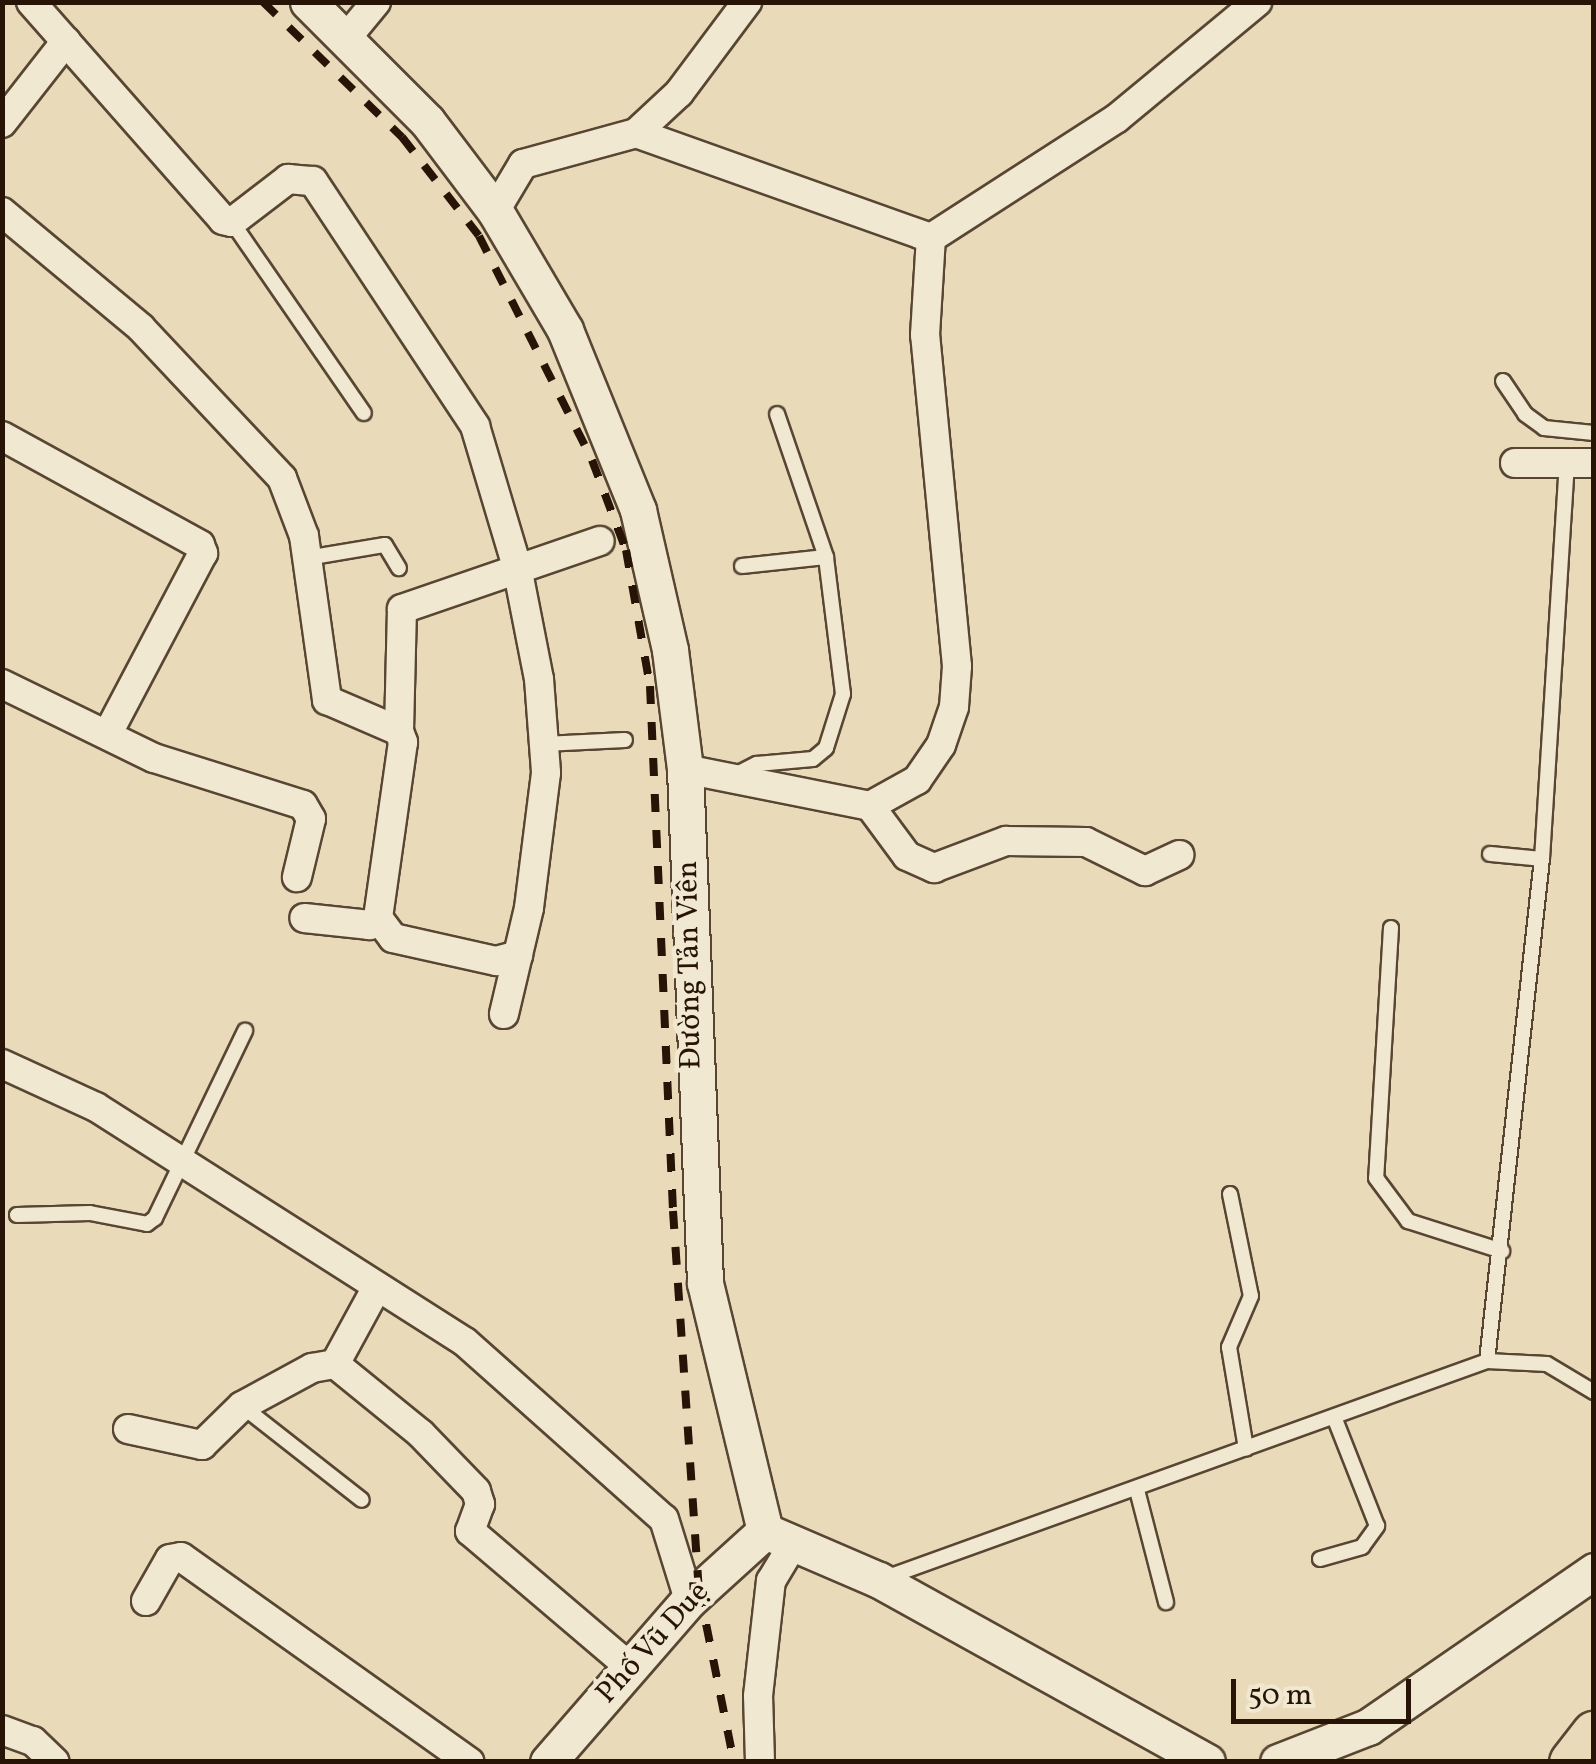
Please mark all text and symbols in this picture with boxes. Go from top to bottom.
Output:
street label: Đường Tản Viên [670,860,710,1070]
street label: Phố Vũ Duệ [589,1574,717,1712]
scale bar [1236,1659,1416,1721]
text: 50 m [1248,1675,1312,1717]

